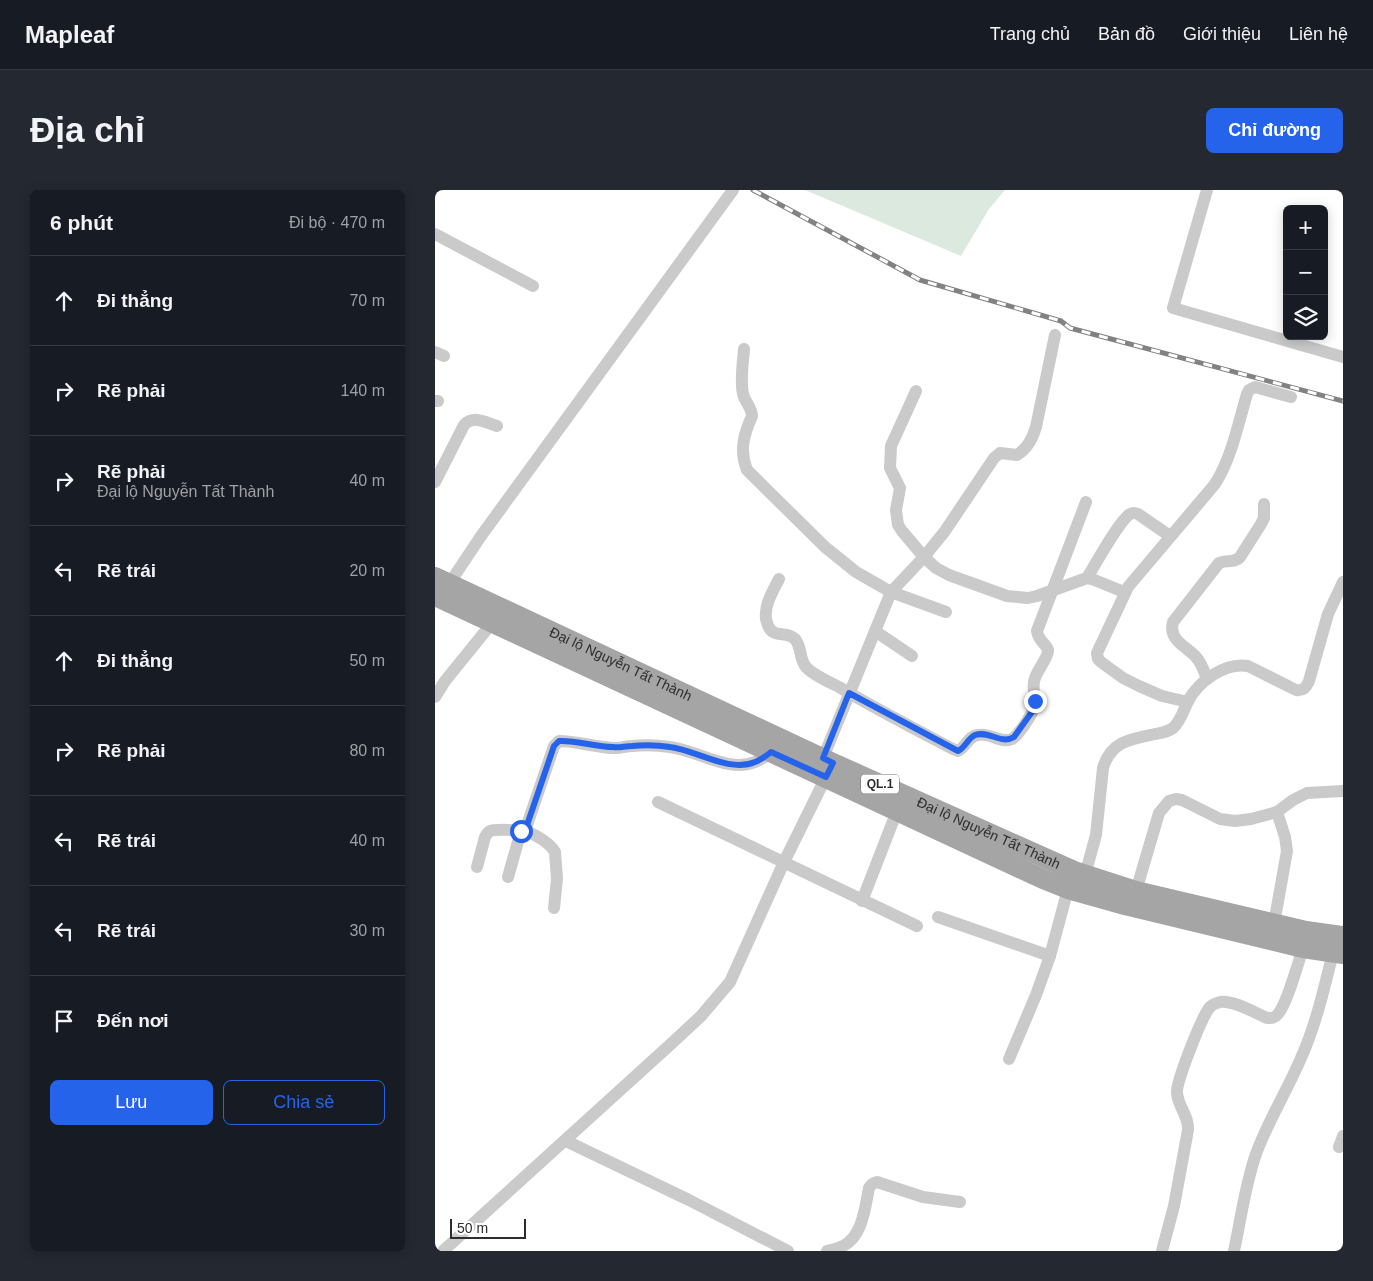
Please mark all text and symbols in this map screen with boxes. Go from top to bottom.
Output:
text: Mapleaf [25,21,114,48]
text: Trang chủ [990,24,1070,44]
text: Bản đồ [1098,24,1155,44]
text: Giới thiệu [1183,24,1261,44]
text: Liên hệ [1289,24,1348,44]
button: Chỉ đường [1206,108,1343,153]
text: Địa chỉ [30,110,145,149]
map controls [1283,205,1328,340]
button: + [1283,205,1328,250]
text: 6 phút [50,211,113,234]
text: Đi bộ · 470 m [289,214,385,231]
button: − [1283,250,1328,295]
icon: ahead [50,287,78,315]
text: Đi thẳng [97,290,173,311]
text: 70 m [349,292,385,309]
button: layers [1283,295,1328,340]
icon: right [50,377,78,405]
text: Rẽ phải [97,380,166,401]
text: 140 m [341,382,385,399]
text: Rẽ phải [97,461,166,482]
icon: right [50,467,78,495]
text: 40 m [349,472,385,489]
text: Đại lộ Nguyễn Tất Thành [97,483,274,500]
icon: left [50,557,78,585]
text: Rẽ trái [97,560,156,581]
text: 20 m [349,562,385,579]
street label: Đại lộ Nguyễn Tất Thành [547,624,694,704]
icon: ahead [50,647,78,675]
text: Đi thẳng [97,650,173,671]
text: 50 m [349,652,385,669]
route end [1024,690,1047,713]
icon: right [50,737,78,765]
text: Rẽ phải [97,740,166,761]
text: 80 m [349,742,385,759]
road number: QL.1 [861,774,899,794]
street label: Đại lộ Nguyễn Tất Thành [915,794,1063,872]
route start [510,820,533,843]
icon: left [50,827,78,855]
text: Rẽ trái [97,830,156,851]
text: 40 m [349,832,385,849]
icon: left [50,917,78,945]
text: Rẽ trái [97,920,156,941]
text: 30 m [349,922,385,939]
icon: arrive [50,1007,78,1035]
text: Đến nơi [97,1010,169,1031]
button: Lưu [50,1080,213,1125]
button: Chia sẻ [223,1080,385,1125]
scale bar [450,1216,526,1239]
text: 50 m [457,1220,488,1236]

